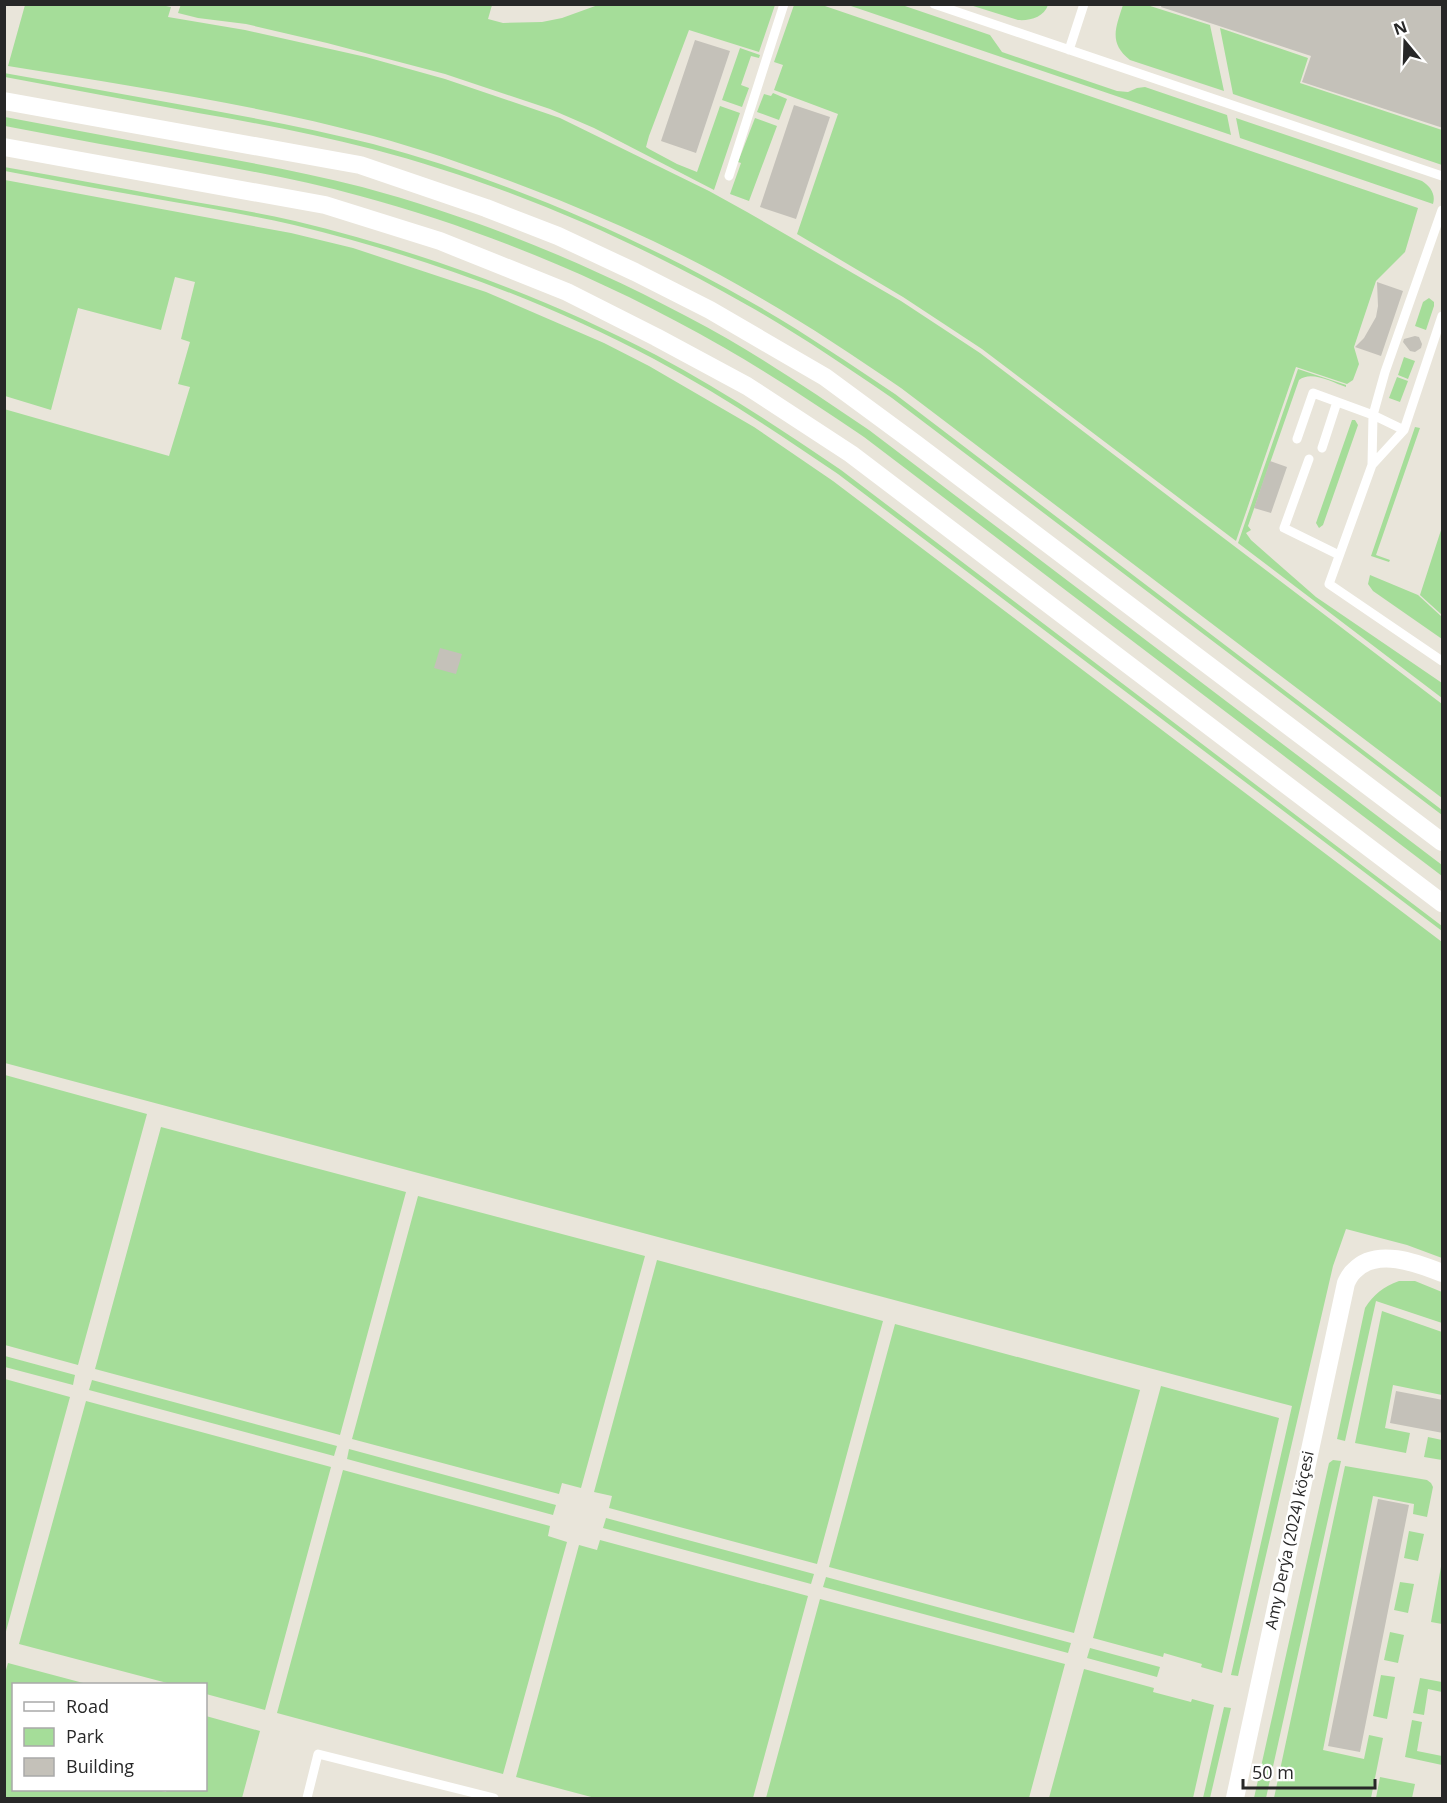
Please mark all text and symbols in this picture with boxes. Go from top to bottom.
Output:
north arrow [1375,12,1435,72]
text: N [1390,15,1410,40]
street label: Amy Derýa (2024) köçesi [1259,1449,1319,1631]
legend [12,1683,207,1791]
text: Road [66,1694,109,1718]
text: Park [66,1724,104,1748]
scale bar [1243,1752,1375,1790]
text: Building [66,1754,134,1778]
text: 50 m [1252,1760,1294,1784]

